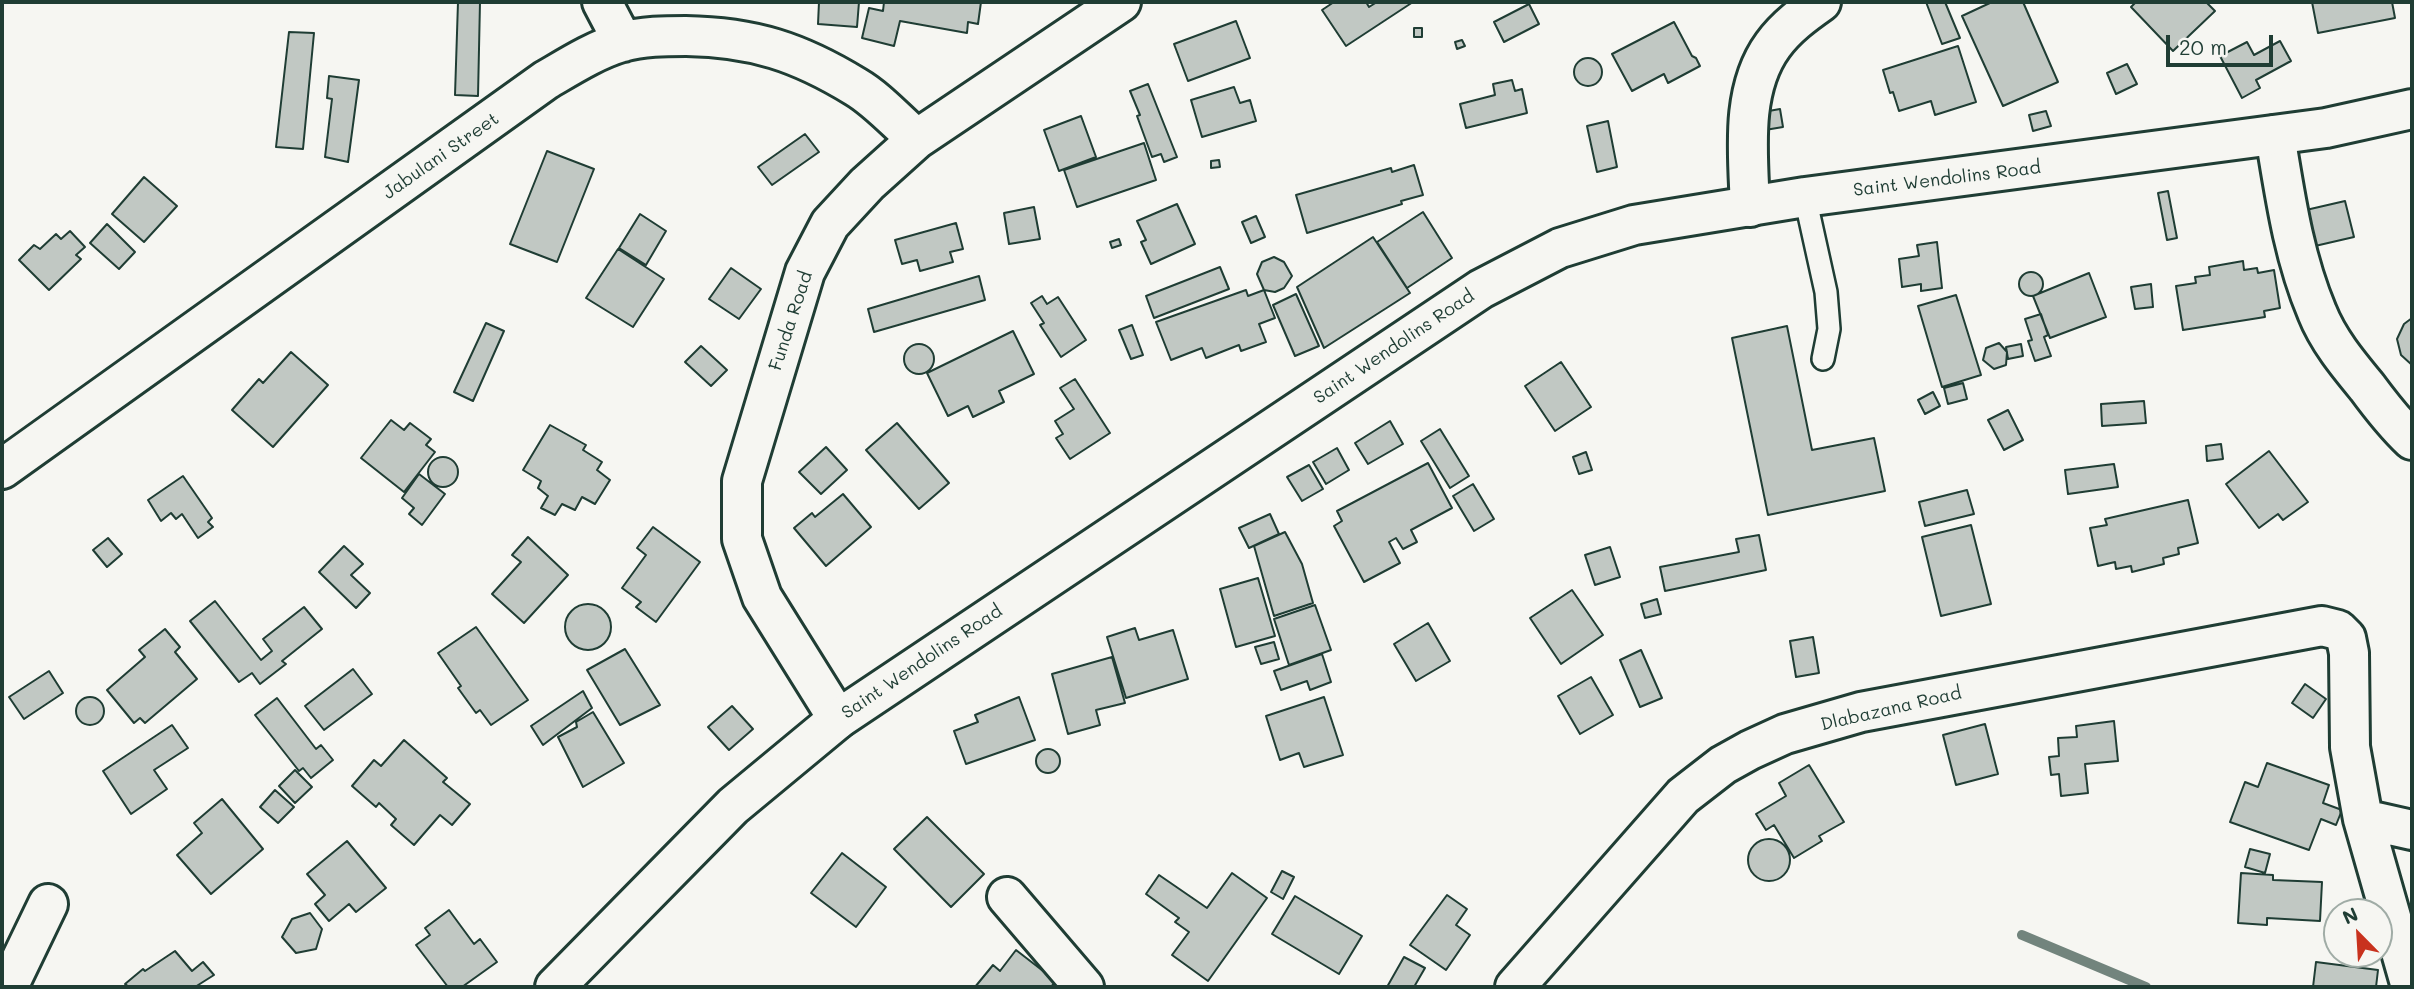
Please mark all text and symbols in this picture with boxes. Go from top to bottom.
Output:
scale bar [2169,21,2276,65]
text: 20 m [2179,33,2227,60]
street label: Jabulani Street [379,108,503,204]
street label: Saint Wendolins Road [1852,157,2042,201]
street label: Funda Road [765,269,817,373]
street label: Saint Wendolins Road [1310,285,1478,409]
street label: Saint Wendolins Road [838,600,1006,724]
street label: Dlabazana Road [1819,682,1963,736]
north arrow [2323,898,2393,968]
text: N [2338,901,2362,930]

